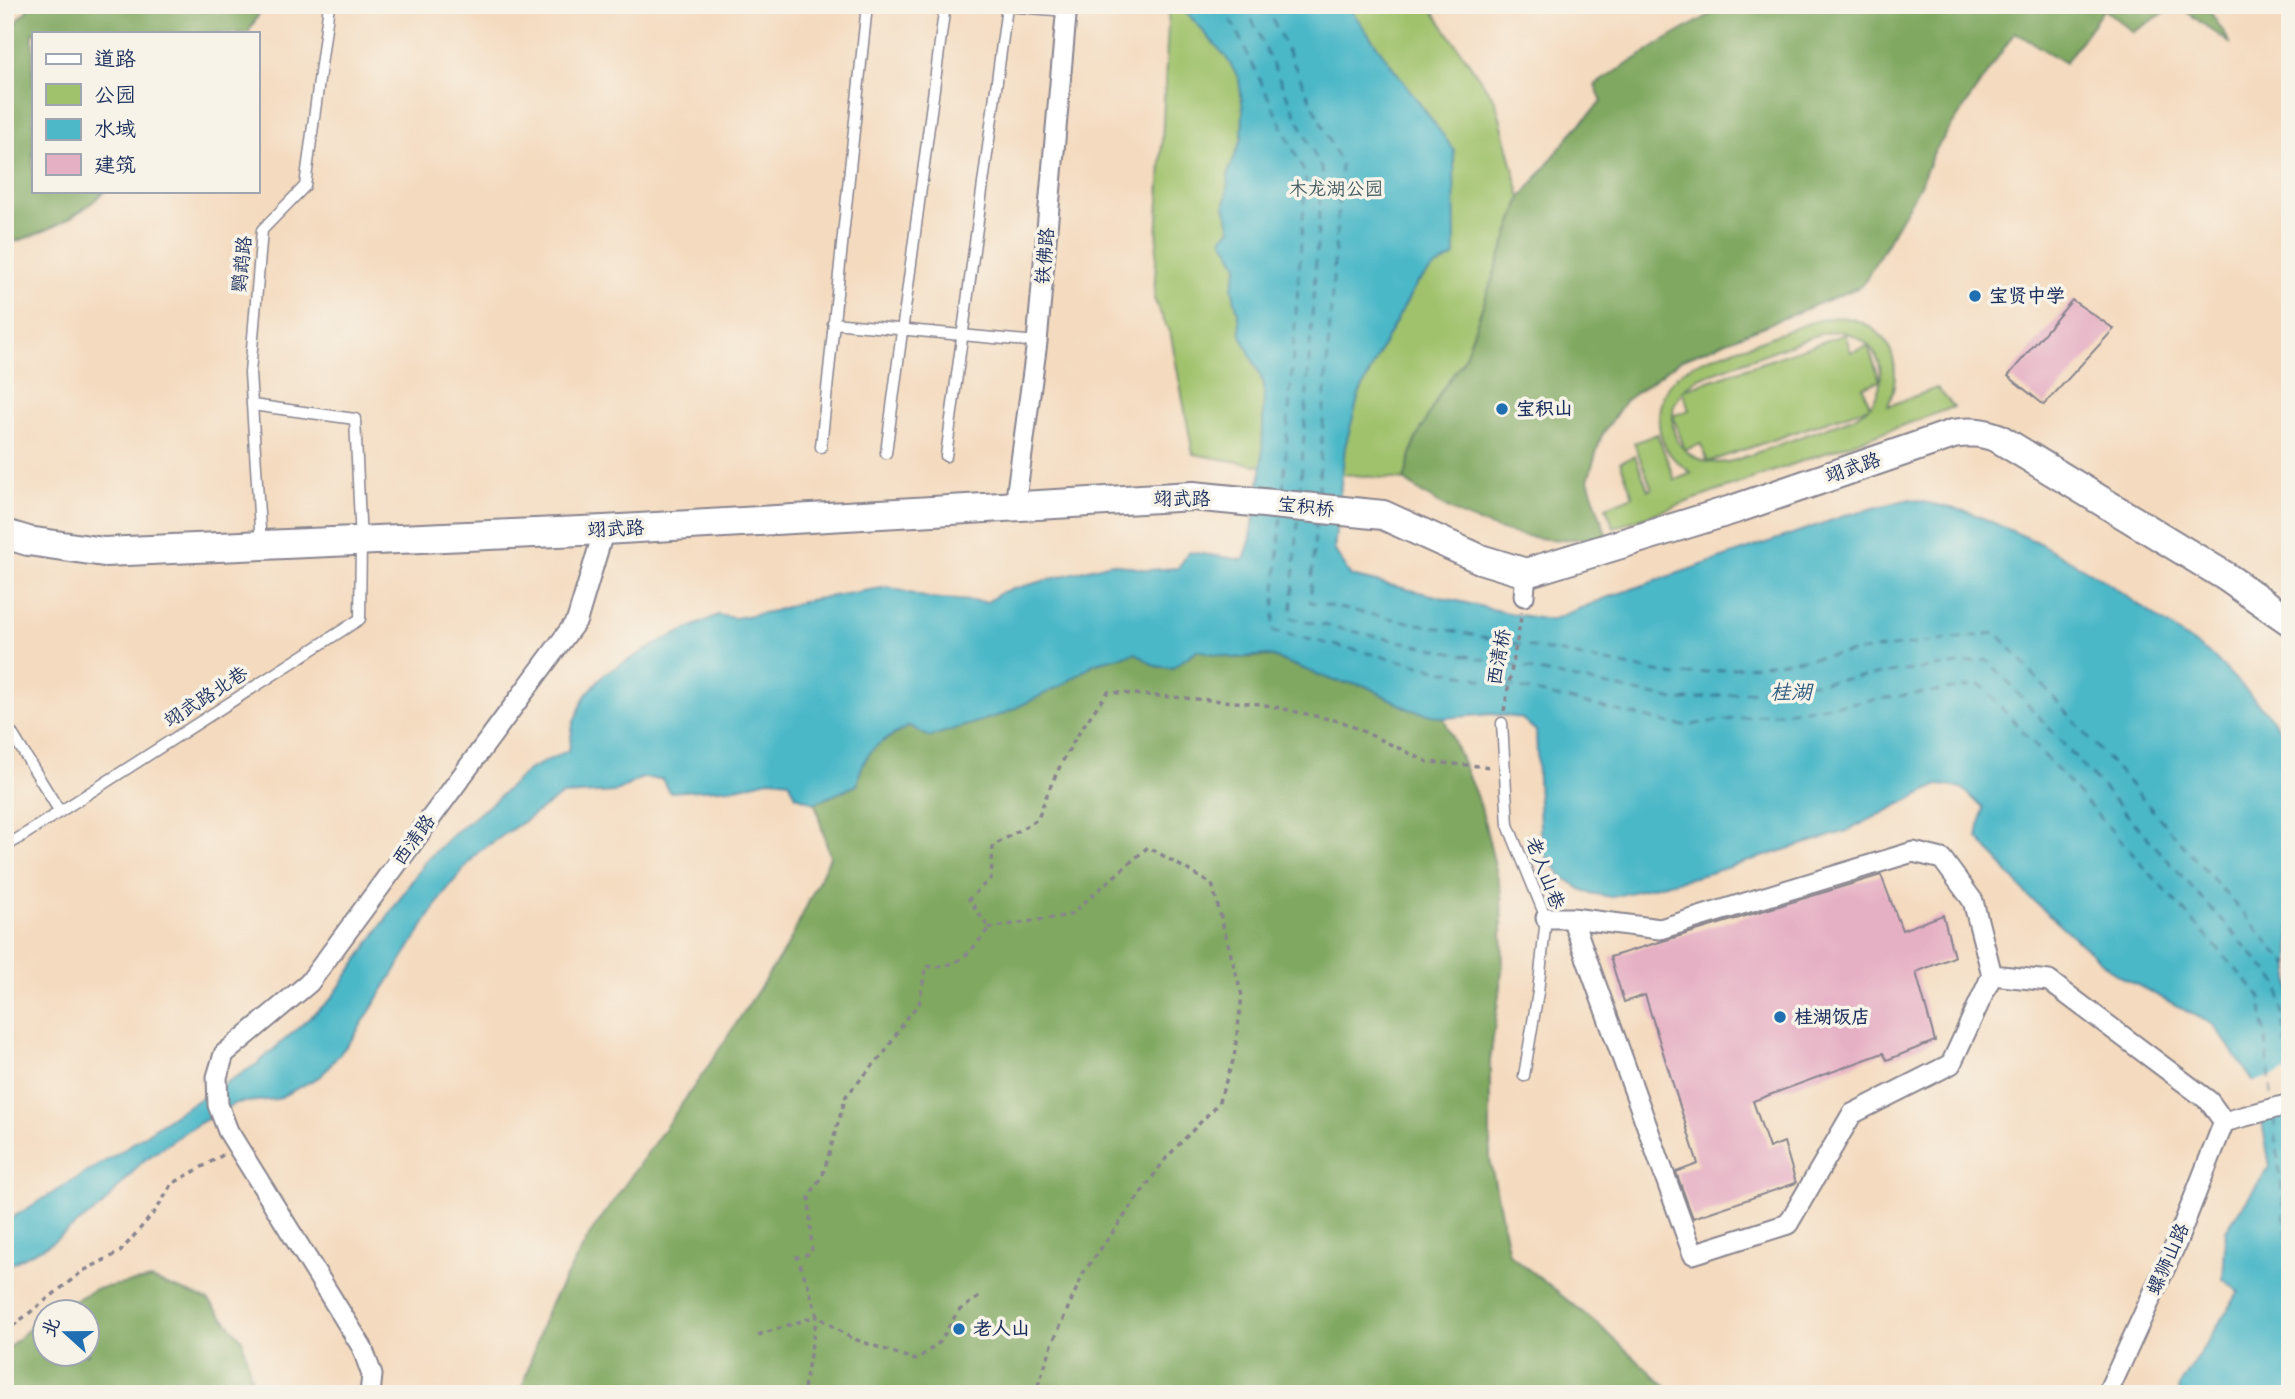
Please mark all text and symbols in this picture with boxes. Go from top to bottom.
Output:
legend [32,32,259,192]
text: 道路 [94,46,136,73]
text: 公园 [94,82,136,109]
text: 水域 [94,116,136,143]
text: 建筑 [94,152,136,179]
park label: 木龙湖公园 [1288,177,1384,201]
street label: 铁佛路 [1031,227,1059,285]
street label: 鹦鹉路 [227,234,257,294]
place label: 宝贤中学 [1989,284,2065,308]
marker: 宝贤中学 [1967,288,1983,304]
place label: 宝积山 [1516,397,1573,421]
marker: 宝积山 [1494,401,1510,417]
street label: 翊武路 [1822,447,1884,489]
street label: 翊武路 [1153,487,1211,511]
street label: 宝积桥 [1276,492,1336,522]
street label: 翊武路 [587,516,645,542]
street label: 西清桥 [1482,627,1516,687]
street label: 翊武路北巷 [160,661,252,733]
water label: 桂湖 [1770,679,1814,706]
street label: 西清路 [388,810,440,870]
street label: 老人山巷 [1520,833,1570,913]
place label: 桂湖饭店 [1794,1005,1870,1029]
marker: 桂湖饭店 [1772,1009,1788,1025]
street label: 螺狮山路 [2142,1219,2194,1299]
north arrow [32,1298,102,1368]
text: 北 [36,1314,66,1340]
place label: 老人山 [973,1317,1030,1341]
marker: 老人山 [951,1321,967,1337]

